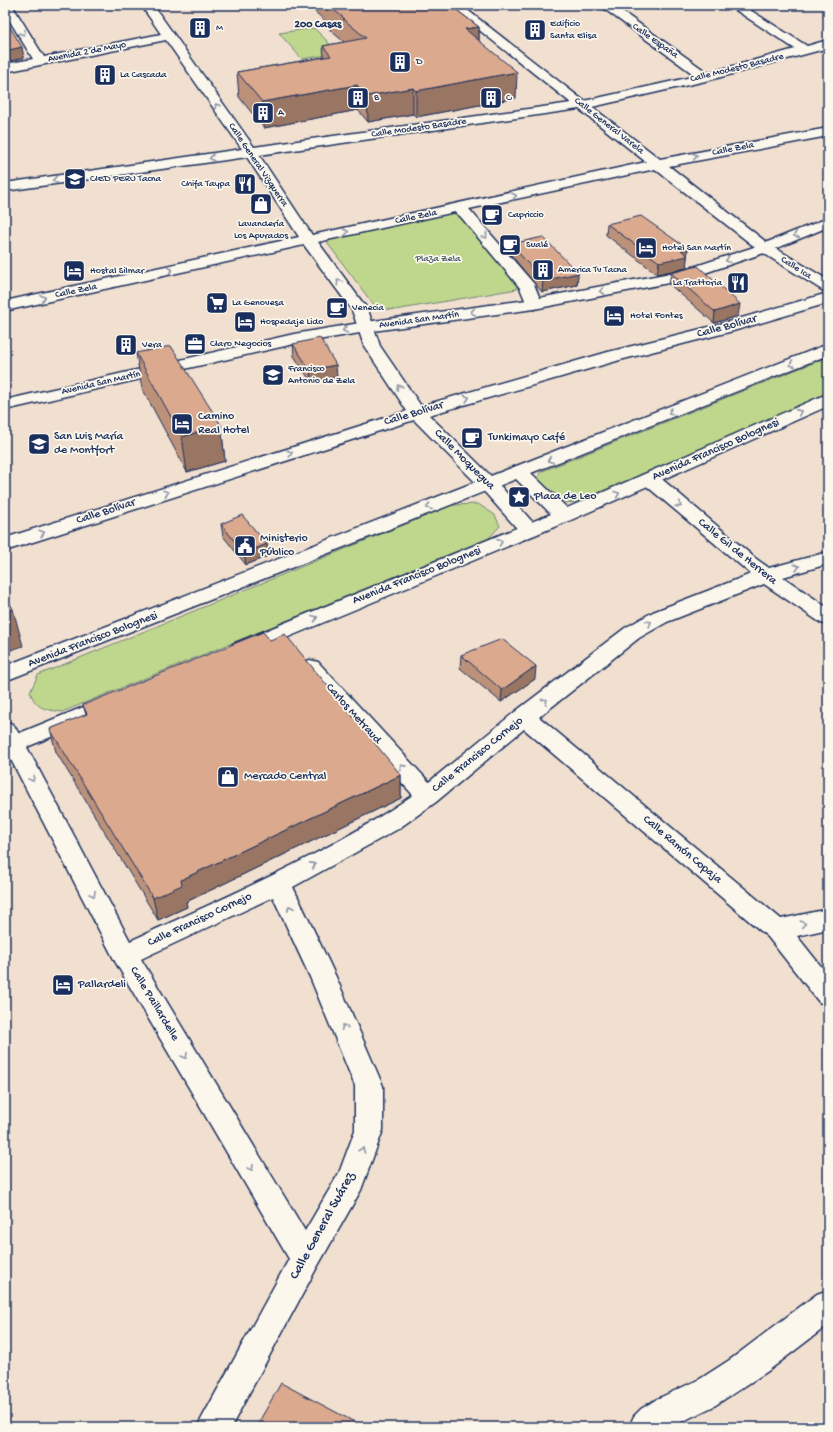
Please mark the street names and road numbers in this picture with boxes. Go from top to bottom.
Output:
street label: Calle España [630,21,681,62]
street label: Avenida 2 de Mayo [47,39,127,65]
street label: Calle Modesto Basadre [689,50,786,85]
street label: Calle General Varela [572,95,647,157]
street label: Calle Modesto Basadre [371,115,468,141]
street label: Calle General Vizquerra [225,121,291,210]
street label: Calle Zela [711,139,755,159]
street label: Calle Zela [394,207,438,227]
street label: Calle Ica [778,254,814,282]
street label: Calle Zela [54,281,98,301]
street label: Avenida San Martín [378,308,460,332]
street label: Calle Bolívar [696,312,760,342]
street label: Avenida San Martín [60,368,142,398]
street label: Calle Bolívar [383,398,447,430]
street label: Avenida Francisco Bolognesi [650,416,782,484]
street label: Calle Moquegua [431,427,498,494]
street label: Calle Bolívar [75,495,139,528]
street label: Calle Gil de Herrera [695,516,780,588]
street label: Avenida Francisco Bolognesi [351,544,484,608]
street label: Avenida Francisco Bolognesi [26,609,160,671]
street label: Carlos Metraud [322,681,384,748]
street label: Calle Francisco Cornejo [430,714,526,796]
street label: Calle Ramón Copaja [640,813,725,887]
street label: Calle Francisco Cornejo [146,890,254,950]
street label: Calle Paillardelle [126,964,182,1044]
street label: Calle General Suárez [286,1169,360,1283]

